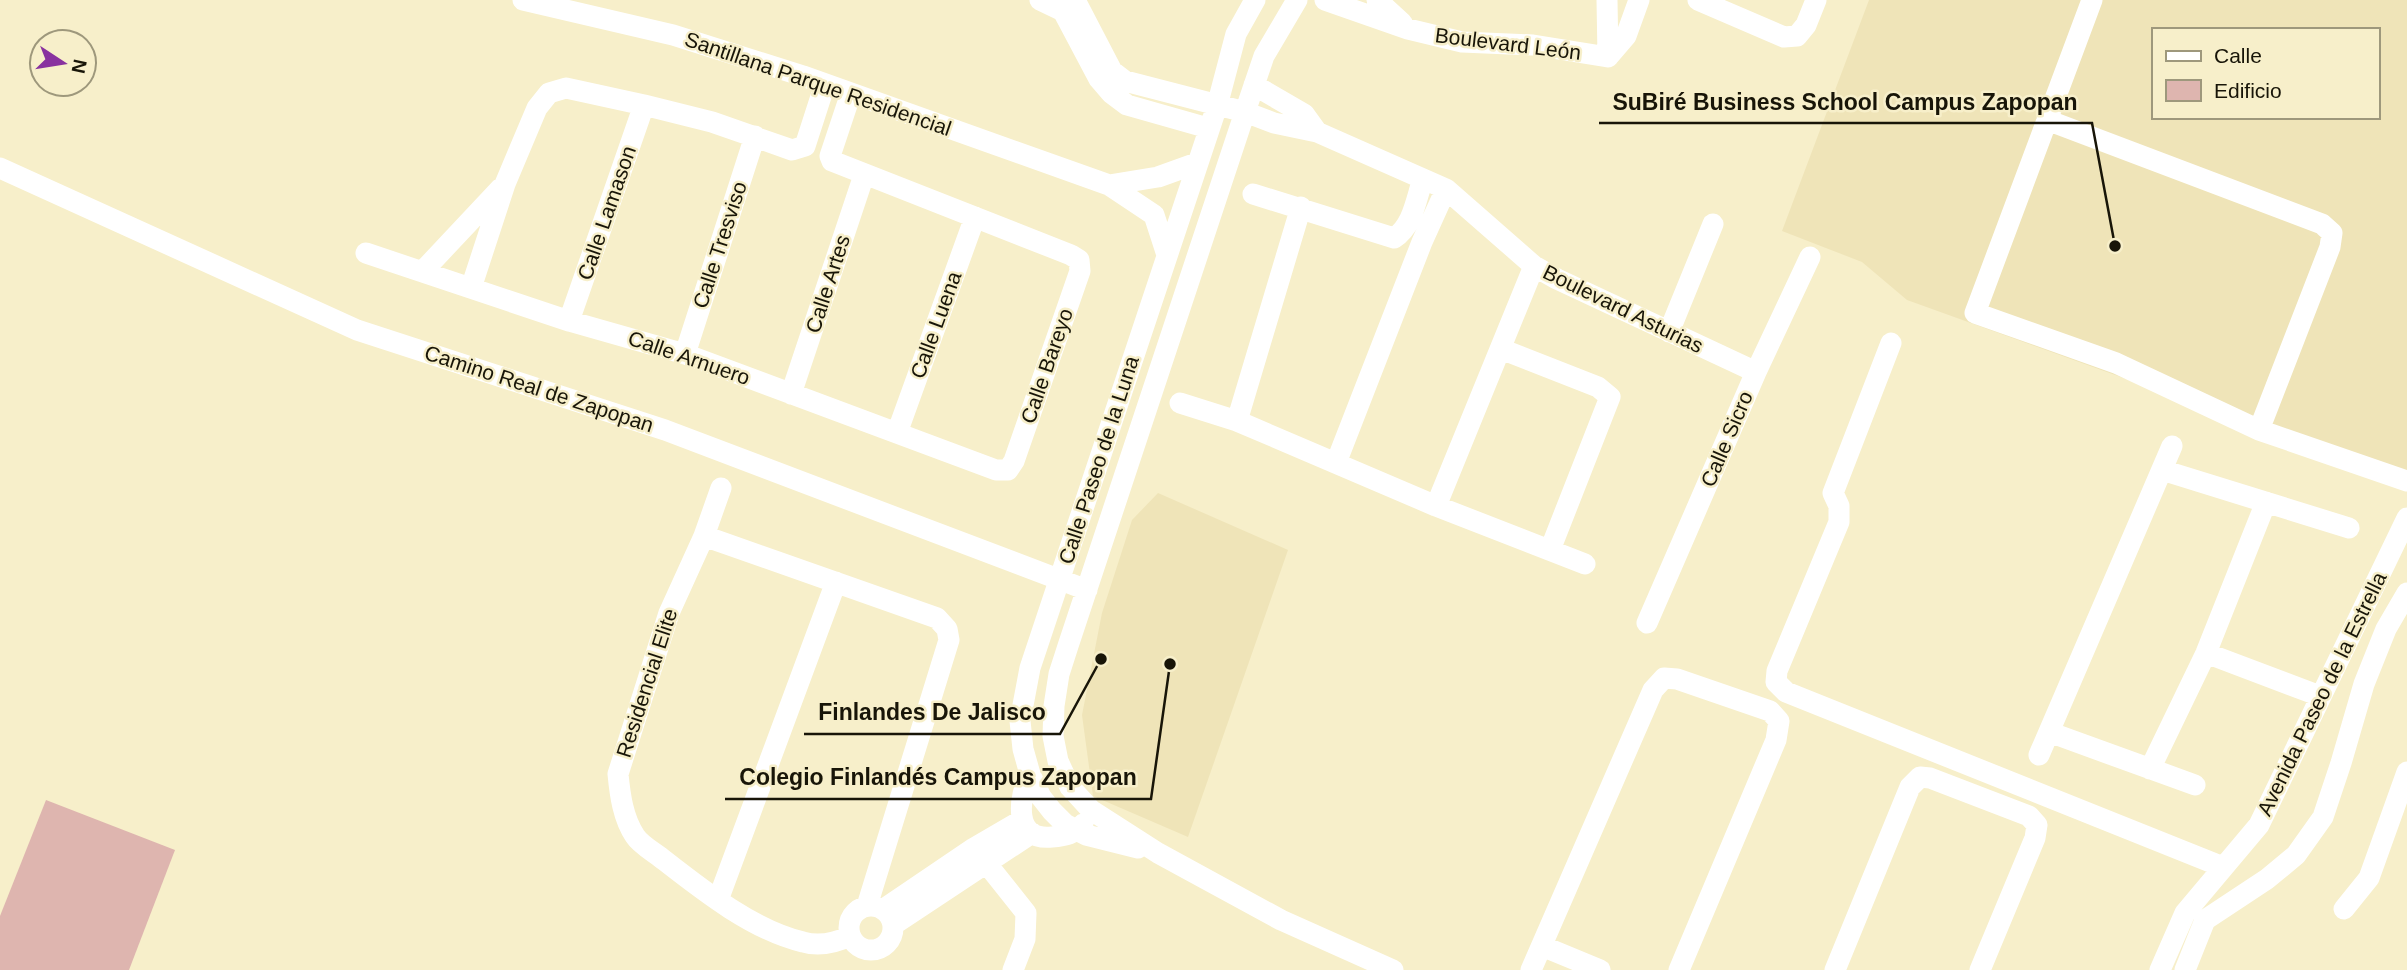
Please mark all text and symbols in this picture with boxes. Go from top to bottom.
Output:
street label: Boulevard León [1434,23,1582,64]
street label: Santillana Parque Residencial [682,27,954,140]
north arrow [28,28,98,98]
legend [2152,28,2379,119]
text: Calle [2214,44,2262,67]
text: N [67,58,91,75]
callout: SuBiré Business School Campus Zapopan [1599,79,2092,123]
text: Edificio [2214,79,2282,102]
text: SuBiré Business School Campus Zapopan [1612,89,2078,115]
street label: Calle Lamason [573,143,640,283]
street label: Calle Tresviso [688,179,751,311]
street label: Calle Artes [801,232,854,336]
street label: Boulevard Asturias [1539,260,1707,357]
street label: Calle Luena [906,268,966,381]
street label: Calle Bareyo [1016,305,1077,426]
street label: Calle Arnuero [625,326,753,389]
street label: Camino Real de Zapopan [422,341,657,436]
street label: Calle Paseo de la Luna [1054,353,1143,567]
street label: Calle Sicro [1696,388,1757,490]
street label: Avenida Paseo de la Estrella [2252,568,2391,819]
street label: Residencial Elite [612,605,681,760]
callout: Finlandes De Jalisco [804,690,1060,734]
text: Finlandes De Jalisco [818,699,1046,725]
callout: Colegio Finlandés Campus Zapopan [725,755,1151,799]
text: Colegio Finlandés Campus Zapopan [739,764,1137,790]

